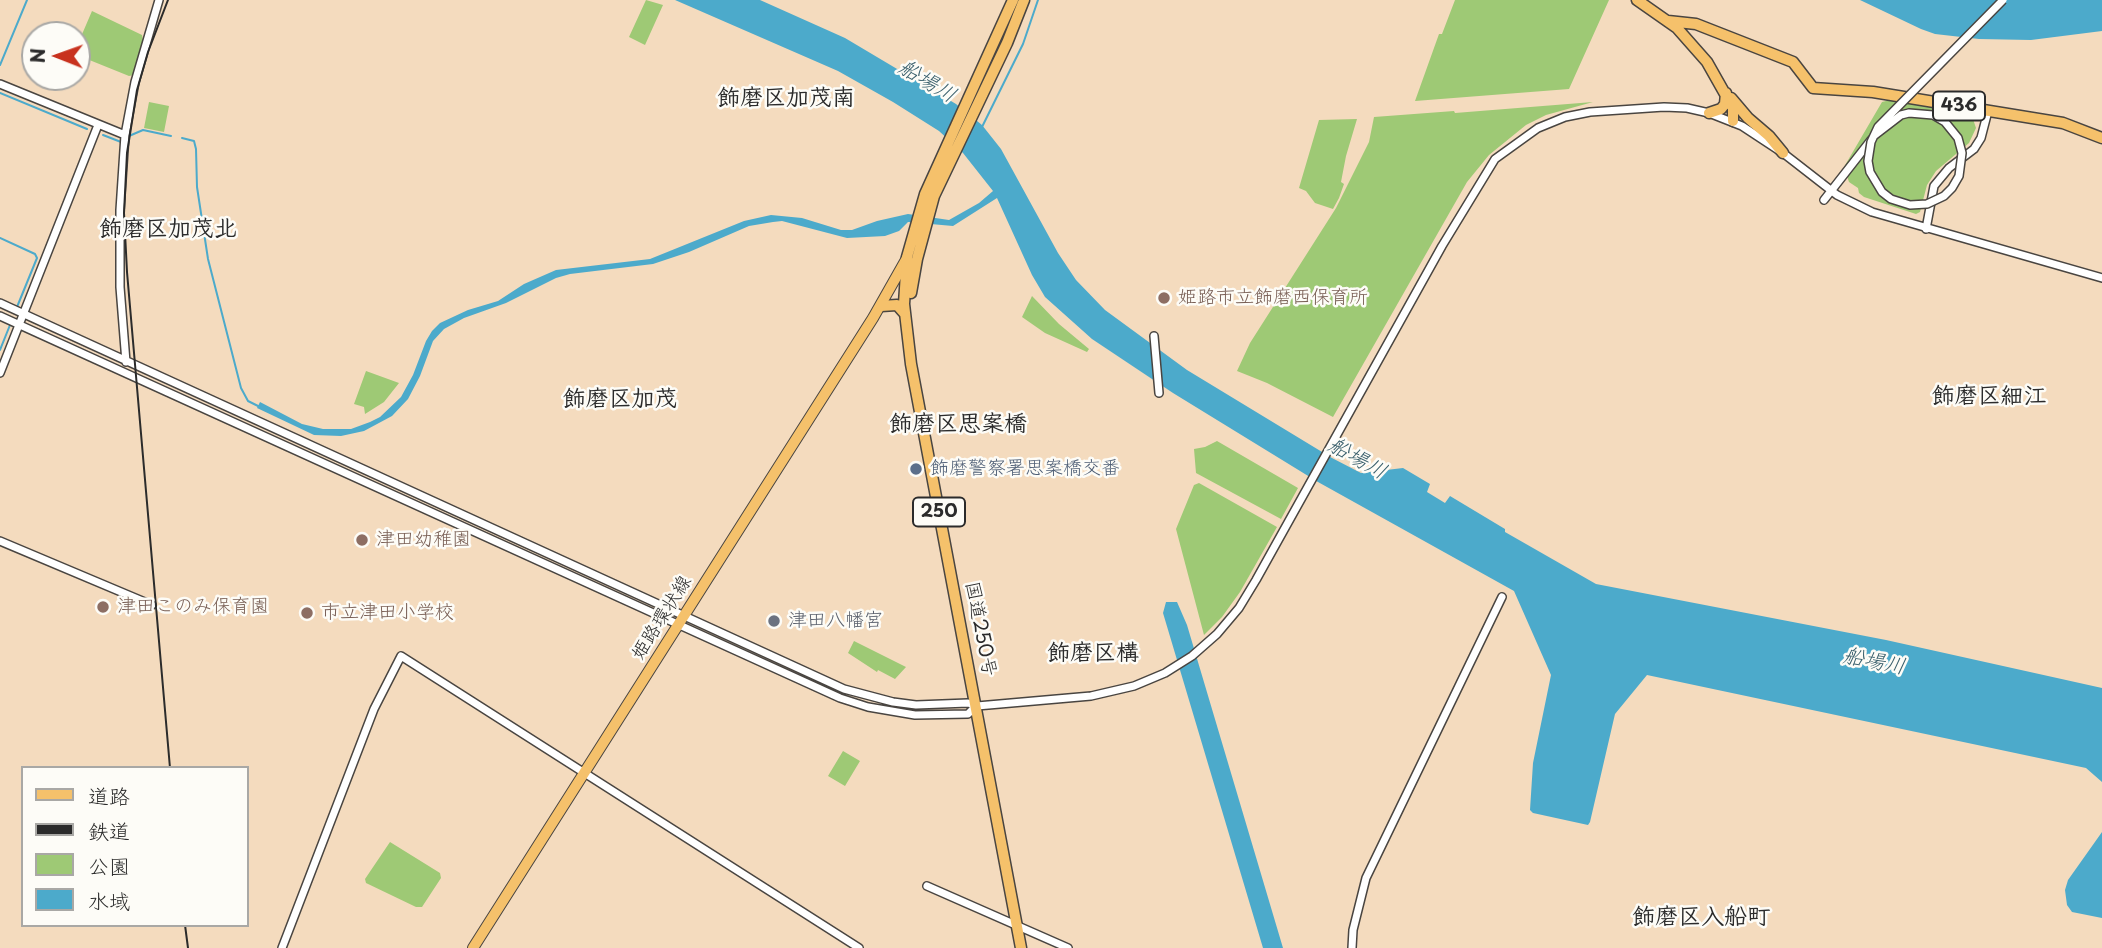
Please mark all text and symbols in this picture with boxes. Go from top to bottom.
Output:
north arrow [21,21,91,91]
text: N [23,48,51,63]
water label: 船場川 [894,55,960,109]
district label: 飾磨区加茂南 [717,85,855,113]
road number: 436 [1933,92,1985,120]
district label: 飾磨区加茂北 [99,216,237,244]
place label: 姫路市立飾磨西保育所 [1178,287,1368,309]
marker: 姫路市立飾磨西保育所 [1156,290,1172,306]
district label: 飾磨区細江 [1932,383,2046,411]
district label: 飾磨区加茂 [563,386,677,414]
district label: 飾磨区思案橋 [889,411,1027,439]
water label: 船場川 [1323,433,1391,485]
place label: 飾磨警察署思案橋交番 [930,458,1120,480]
marker: 飾磨警察署思案橋交番 [908,461,924,477]
road number: 250 [913,498,965,526]
place label: 津田幼稚園 [376,529,471,551]
marker: 津田幼稚園 [354,532,370,548]
street label: 姫路環状線 [627,572,697,664]
street label: 国道250号 [960,580,1000,678]
place label: 津田このみ保育園 [117,596,269,618]
marker: 津田このみ保育園 [95,599,111,615]
place label: 市立津田小学校 [321,602,454,624]
marker: 市立津田小学校 [299,605,315,621]
place label: 津田八幡宮 [788,610,883,632]
marker: 津田八幡宮 [766,613,782,629]
district label: 飾磨区構 [1047,640,1139,668]
water label: 船場川 [1841,644,1907,680]
legend [21,766,248,927]
text: 道路 [88,779,130,811]
text: 鉄道 [88,814,130,846]
text: 公園 [88,849,130,881]
text: 水域 [88,884,130,916]
district label: 飾磨区入船町 [1632,904,1770,932]

